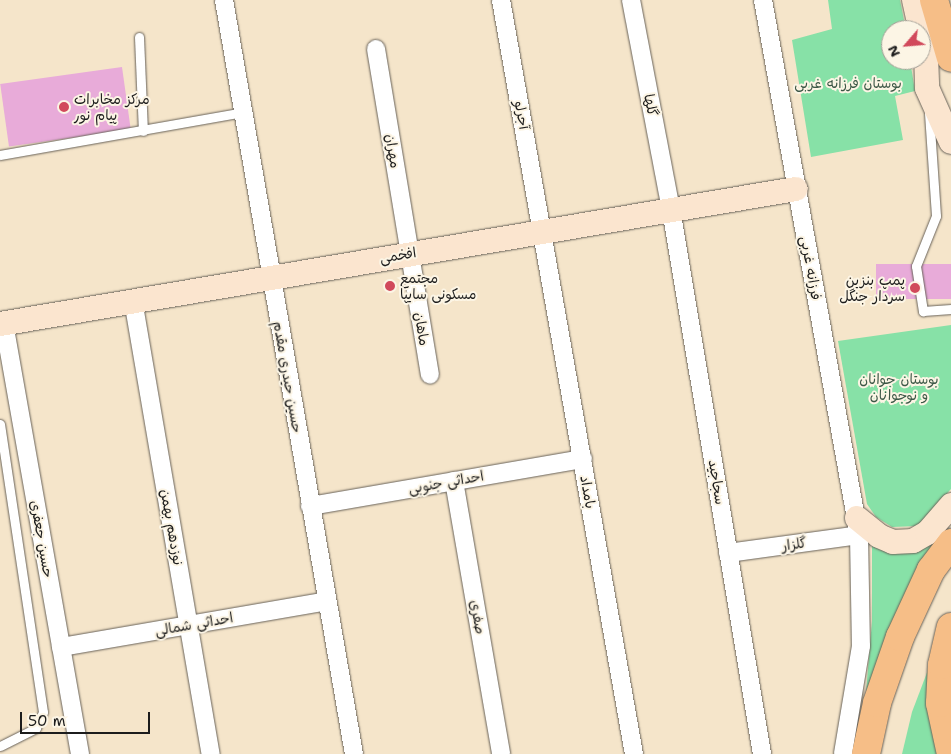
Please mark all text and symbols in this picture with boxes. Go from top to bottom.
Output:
north arrow [881,20,931,70]
text: N [883,42,904,60]
park label: بوستان فرزانه غربی [794,75,902,91]
place label: مرکز مخابرات پیام نور [74,91,150,124]
street label: گلها [641,92,661,118]
street label: آجرلو [511,99,533,131]
marker: مرکز مخابرات پیام نور [58,101,70,113]
street label: مهران [382,133,404,169]
street label: فرزانه غربی [797,235,825,301]
street label: افخمی [378,244,418,266]
place label: مجتمع مسکونی سایپا [400,270,476,302]
place label: پمپ بنزین سردار جنگل [839,272,905,304]
marker: مجتمع مسکونی سایپا [384,280,396,292]
marker: پمپ بنزین سردار جنگل [909,282,921,294]
street label: ماهان [411,311,433,347]
street label: حسین حیدری مقدم [270,320,306,434]
park label: بوستان جوانان و نوجوانان [859,371,939,404]
street label: سجاجید [705,458,729,506]
street label: احداثی جنوبی [407,467,485,497]
street label: بامداد [577,474,599,510]
street label: نوزدهم بهمن [157,488,187,566]
street label: حسین جعفری [27,499,57,579]
street label: گلزار [780,534,808,554]
street label: صفری [467,599,489,635]
street label: احداثی شمالی [154,609,234,639]
scale bar [22,702,152,734]
text: 50 m [28,711,66,731]

